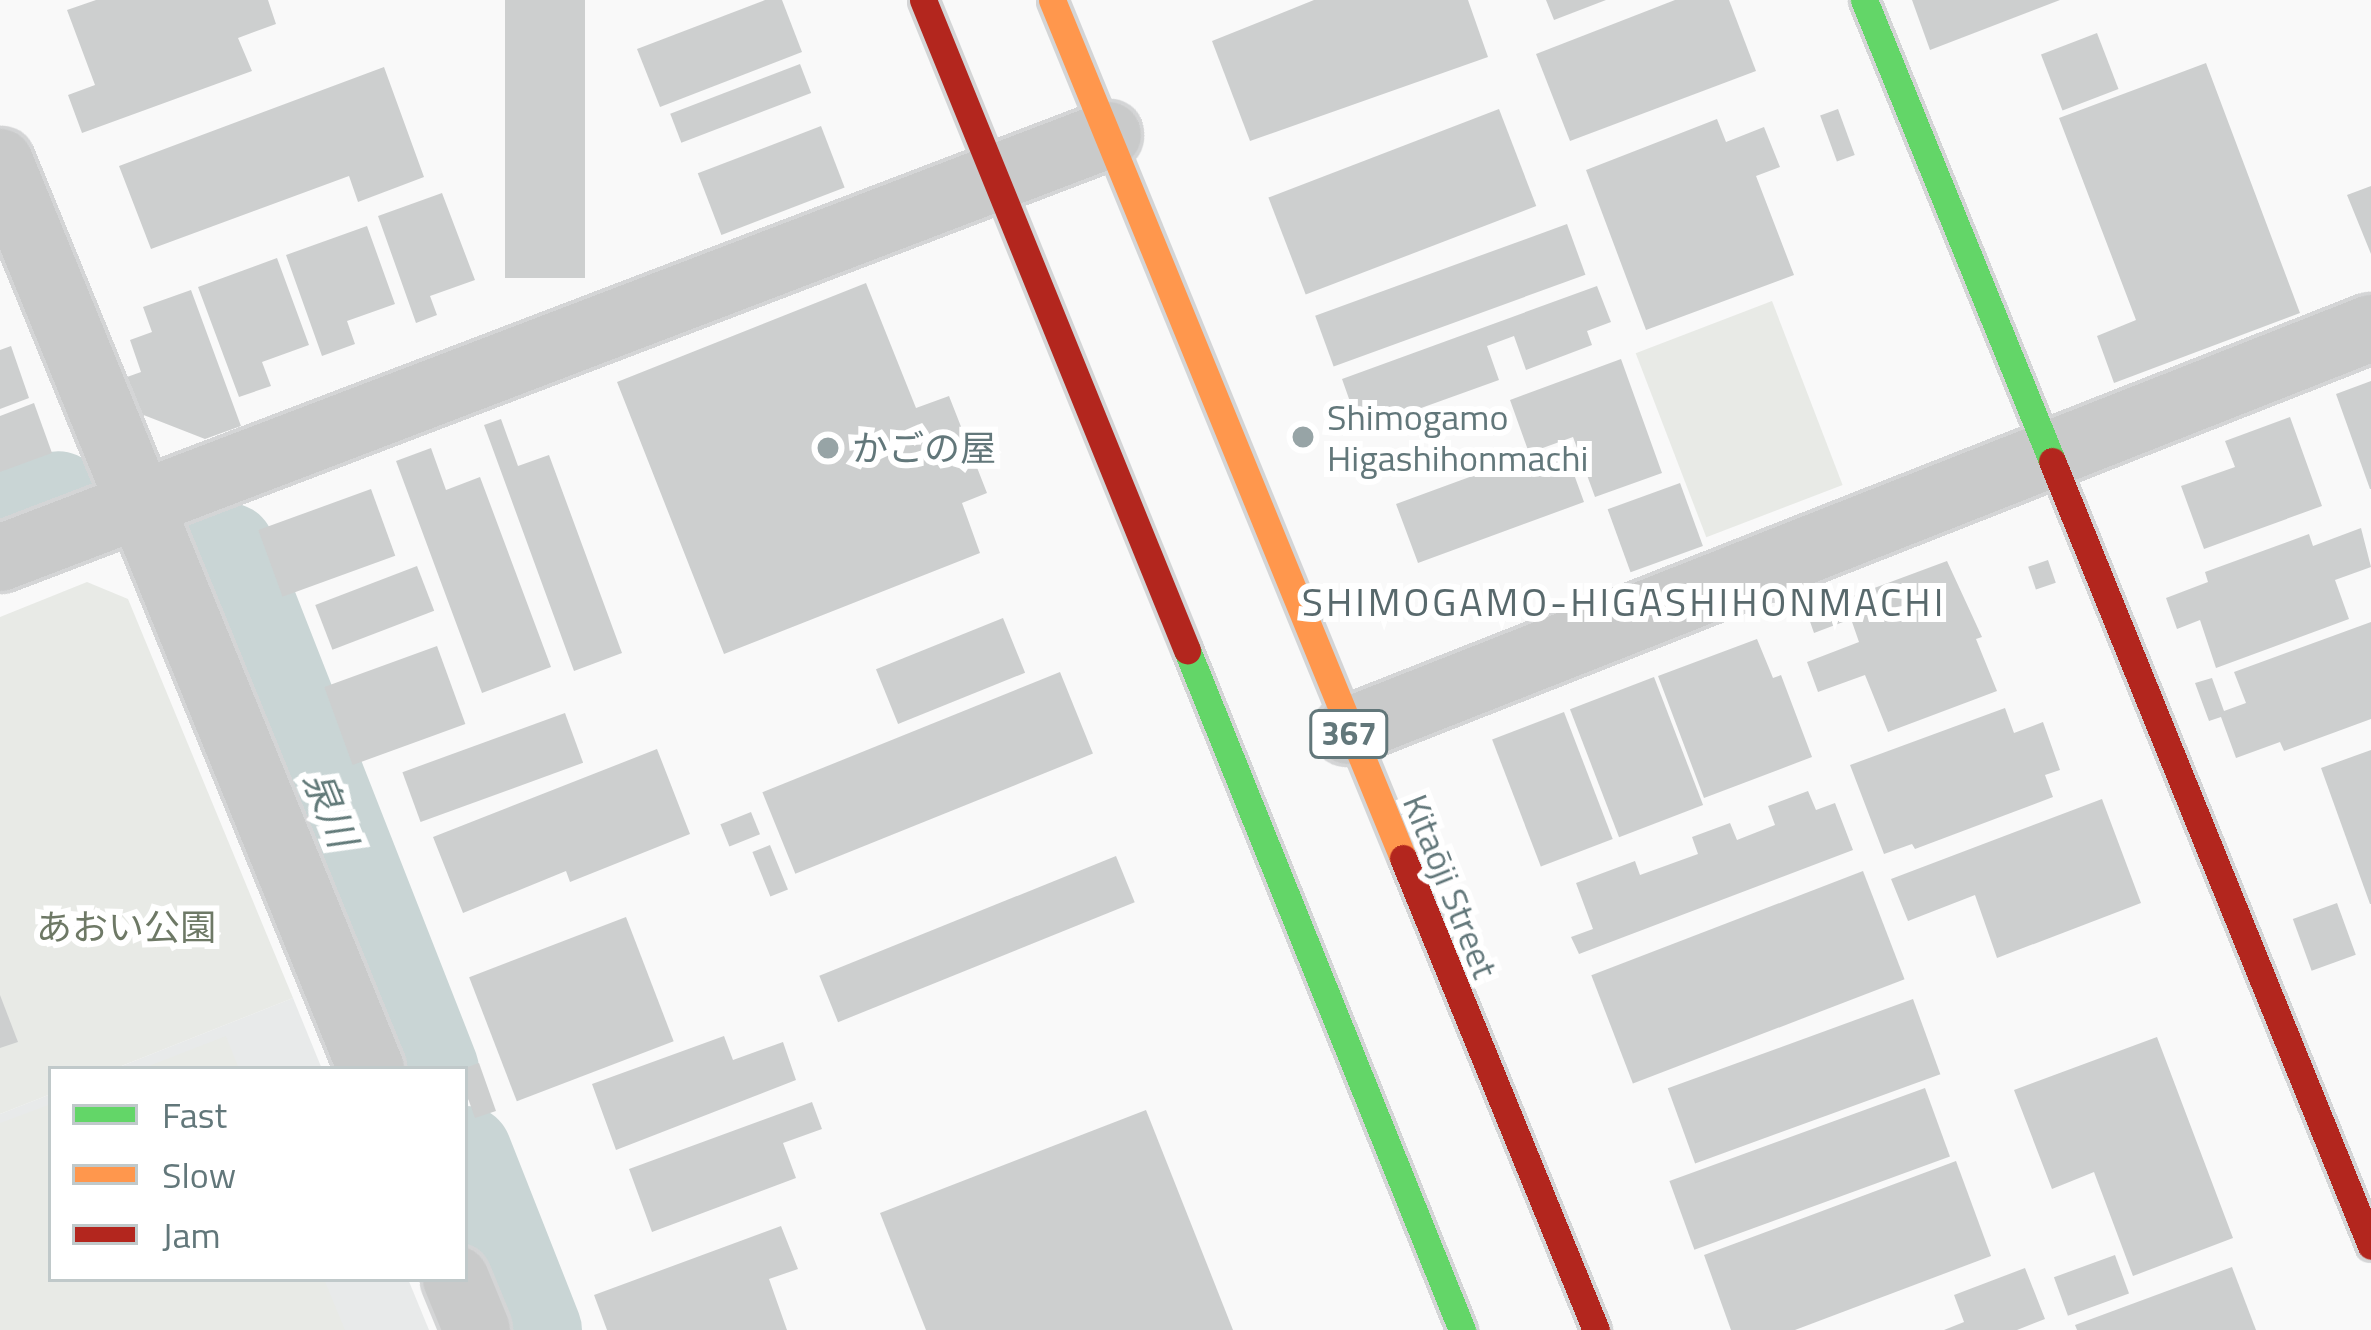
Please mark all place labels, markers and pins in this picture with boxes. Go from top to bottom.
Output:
place label: Shimogamo Higashihonmachi [1327,394,1588,479]
marker: Shimogamo Higashihonmachi [1290,424,1316,450]
place label: かごの屋 [852,426,996,470]
marker: かごの屋 [815,435,841,461]

